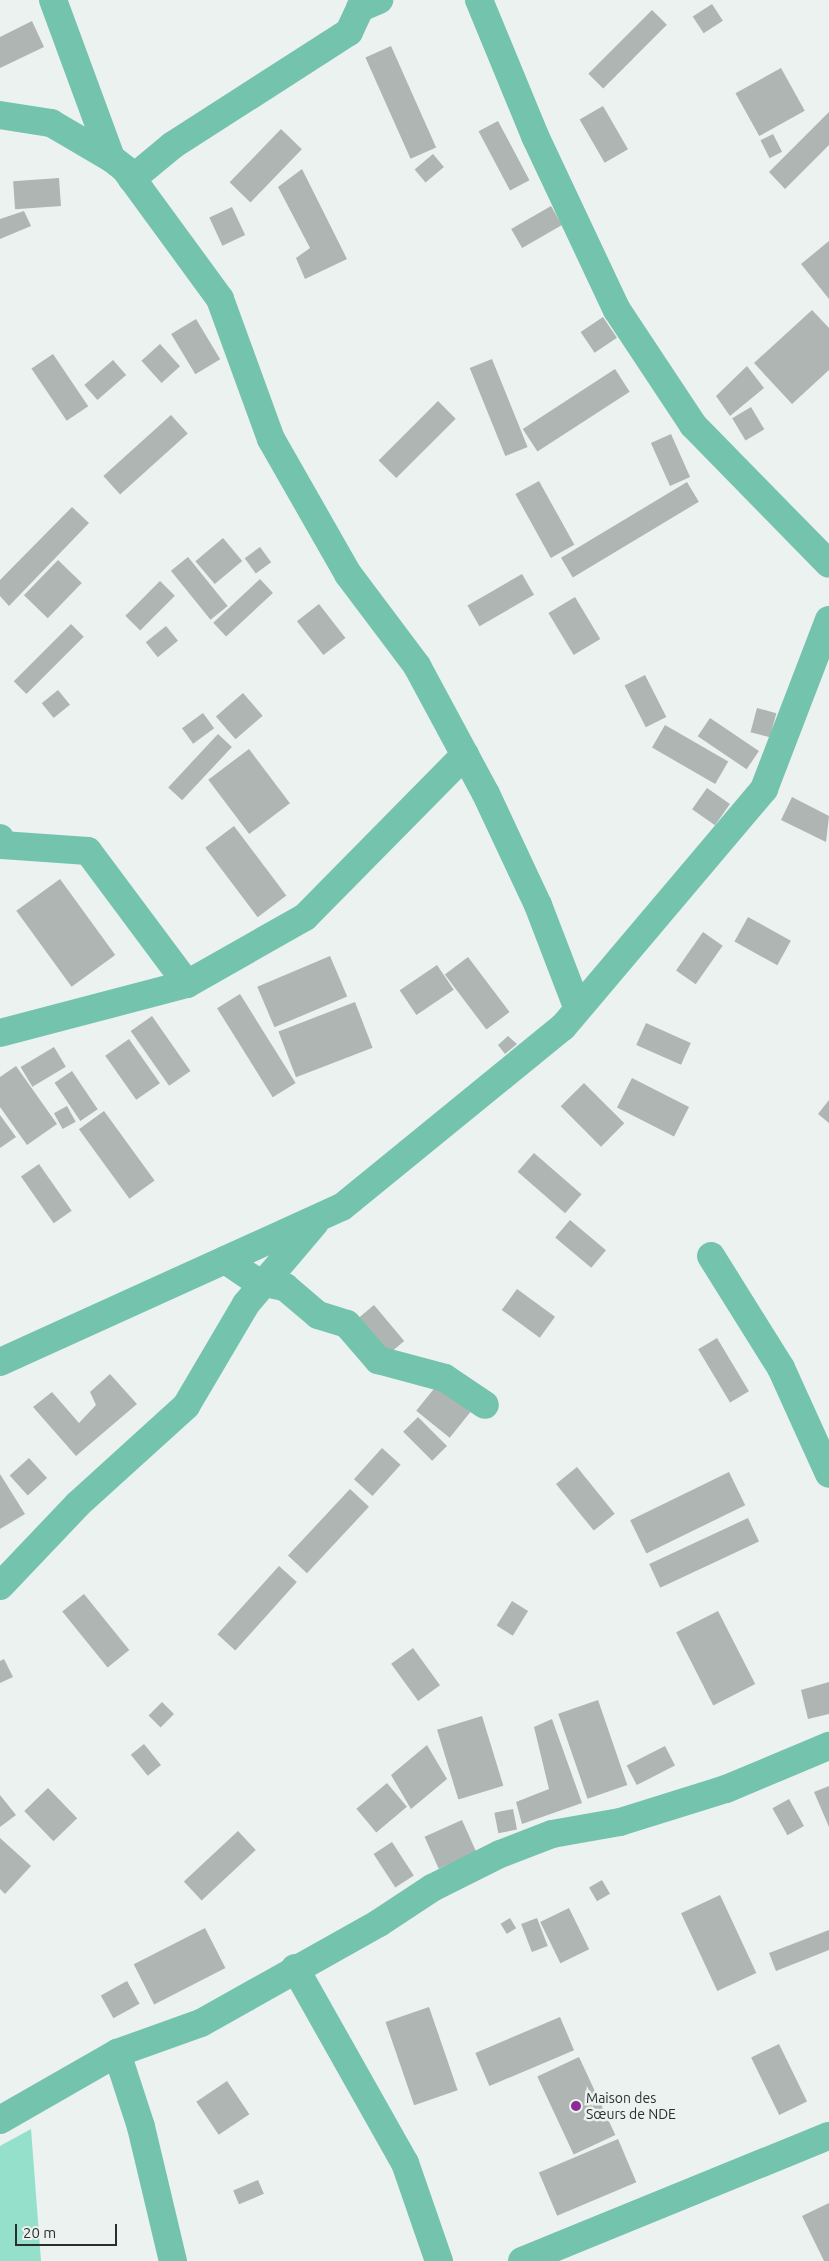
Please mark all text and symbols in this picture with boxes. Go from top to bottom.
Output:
place label: Maison des Sœurs de NDE [586,2090,676,2122]
marker: Maison des Sœurs de NDE [570,2100,582,2112]
scale bar [18,2214,120,2246]
text: 20 m [23,2224,56,2241]

